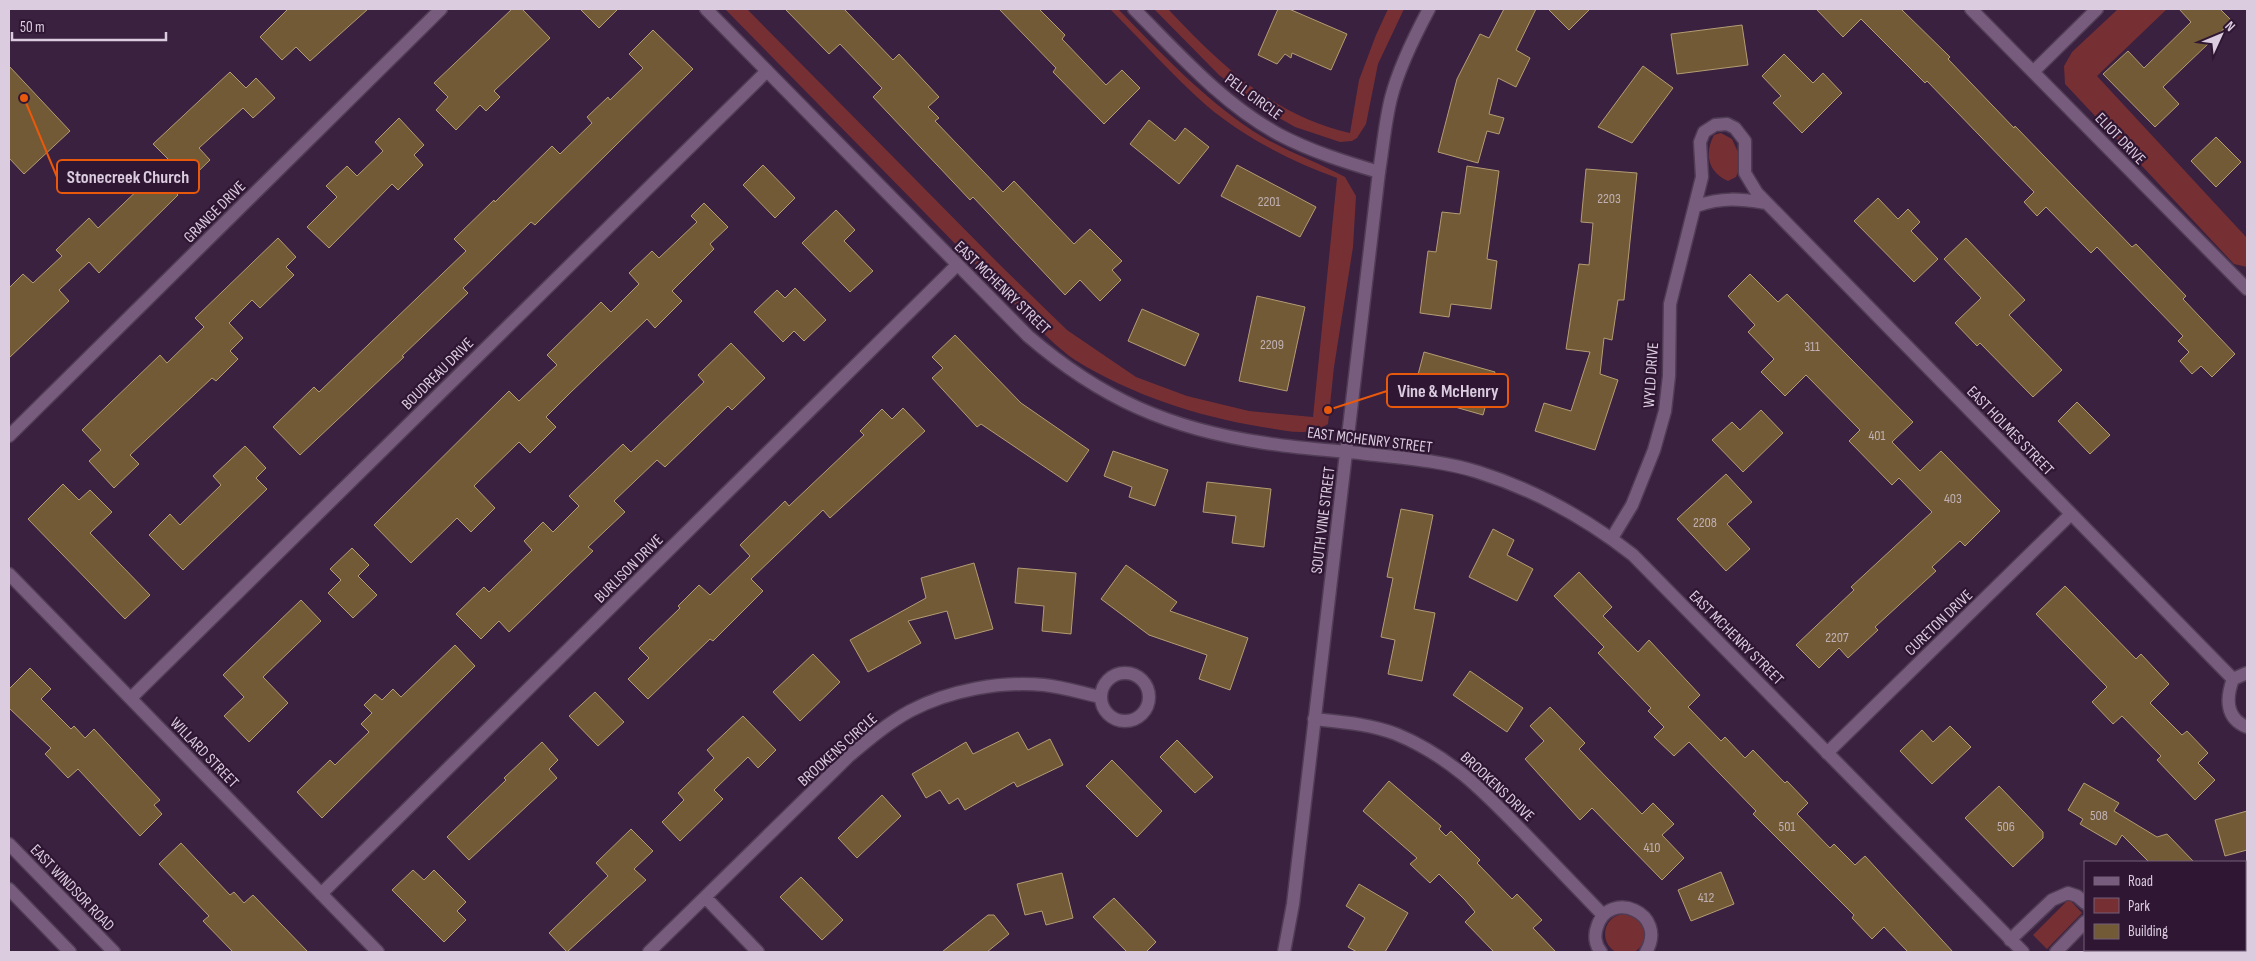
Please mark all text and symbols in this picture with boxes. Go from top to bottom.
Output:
scale bar [12,10,166,42]
north arrow [2196,10,2246,60]
text: 50 m [20,18,45,37]
text: N [2221,18,2239,35]
street label: PELL CIRCLE [1221,70,1286,124]
street label: ELIOT DRIVE [2091,109,2149,169]
callout: Stonecreek Church [57,160,199,193]
text: Stonecreek Church [67,167,189,188]
street label: GRANGE DRIVE [180,177,250,247]
house number: 2203 [1597,190,1621,207]
house number: 2201 [1258,193,1280,210]
street label: EAST MCHENRY STREET [950,238,1054,339]
street label: BOUDREAU DRIVE [398,334,478,414]
house number: 2209 [1260,336,1284,353]
house number: 311 [1804,338,1820,355]
street label: WYLD DRIVE [1640,342,1663,409]
callout: Vine & McHenry [1387,374,1508,407]
text: Vine & McHenry [1398,381,1499,402]
street label: EAST HOLMES STREET [1963,382,2058,480]
street label: EAST MCHENRY STREET [1306,423,1434,458]
house number: 401 [1869,427,1886,444]
street label: SOUTH VINE STREET [1307,465,1340,575]
house number: 403 [1944,490,1962,507]
house number: 2208 [1693,514,1717,531]
street label: BURLISON DRIVE [591,531,667,607]
street label: CURETON DRIVE [1901,586,1977,660]
street label: EAST MCHENRY STREET [1685,587,1788,690]
house number: 2207 [1825,629,1849,646]
street label: BROOKENS CIRCLE [794,710,882,791]
street label: WILLARD STREET [166,714,243,793]
street label: BROOKENS DRIVE [1456,748,1538,826]
house number: 508 [2090,807,2108,824]
house number: 501 [1779,818,1795,835]
house number: 506 [1997,818,2015,835]
house number: 410 [1643,839,1661,856]
street label: EAST WINDSOR ROAD [26,841,118,935]
legend [2084,861,2246,951]
text: Road [2128,872,2153,891]
house number: 412 [1698,889,1715,906]
text: Park [2128,897,2150,916]
text: Building [2128,922,2168,941]

